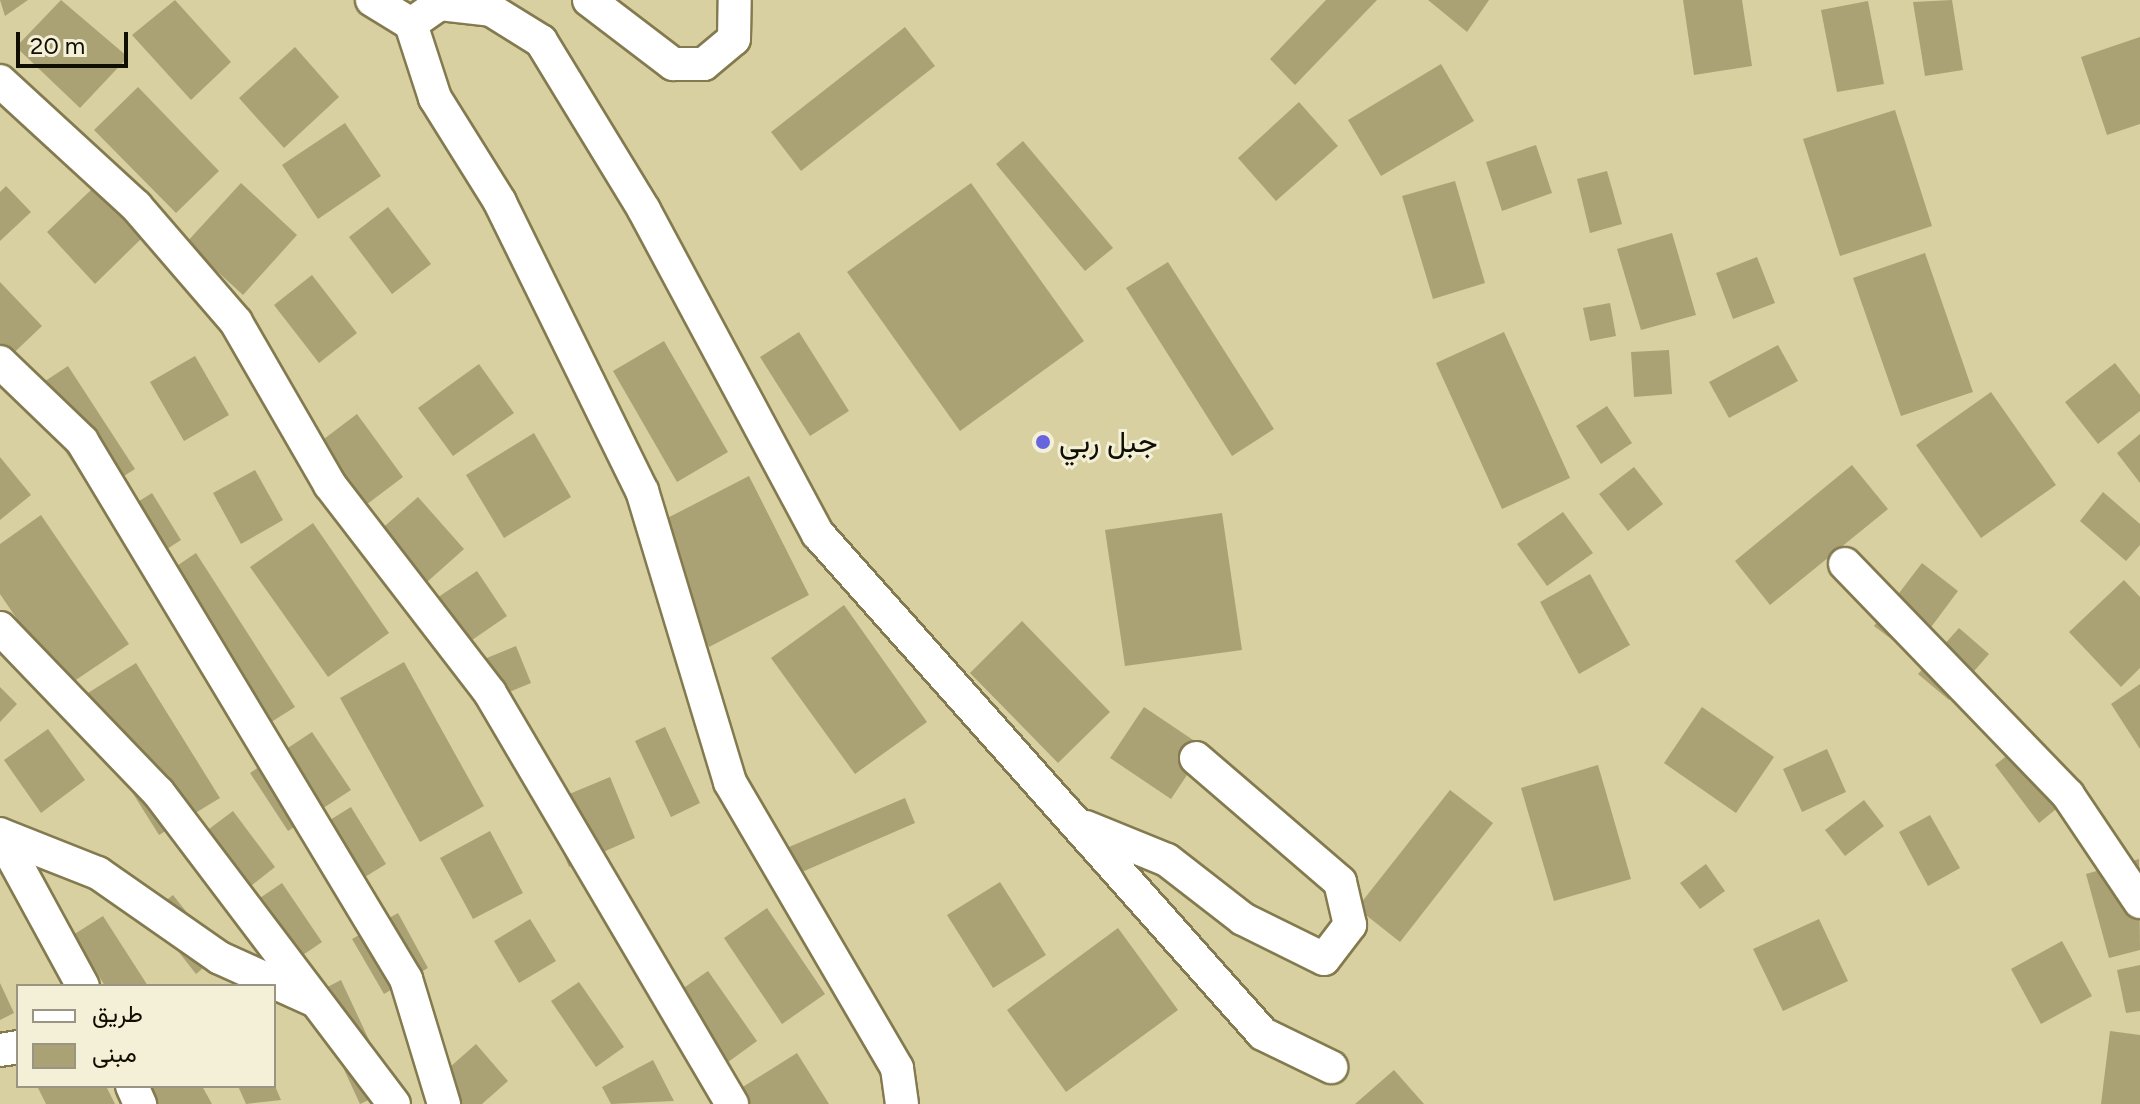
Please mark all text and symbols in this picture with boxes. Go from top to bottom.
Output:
scale bar [20,16,132,66]
text: 20 m [30,31,85,60]
place label: جبل ربي [1059,424,1158,460]
marker: جبل ربي [1034,433,1052,451]
legend [16,984,276,1088]
text: طريق [92,999,143,1028]
text: مبنى [92,1039,137,1068]

